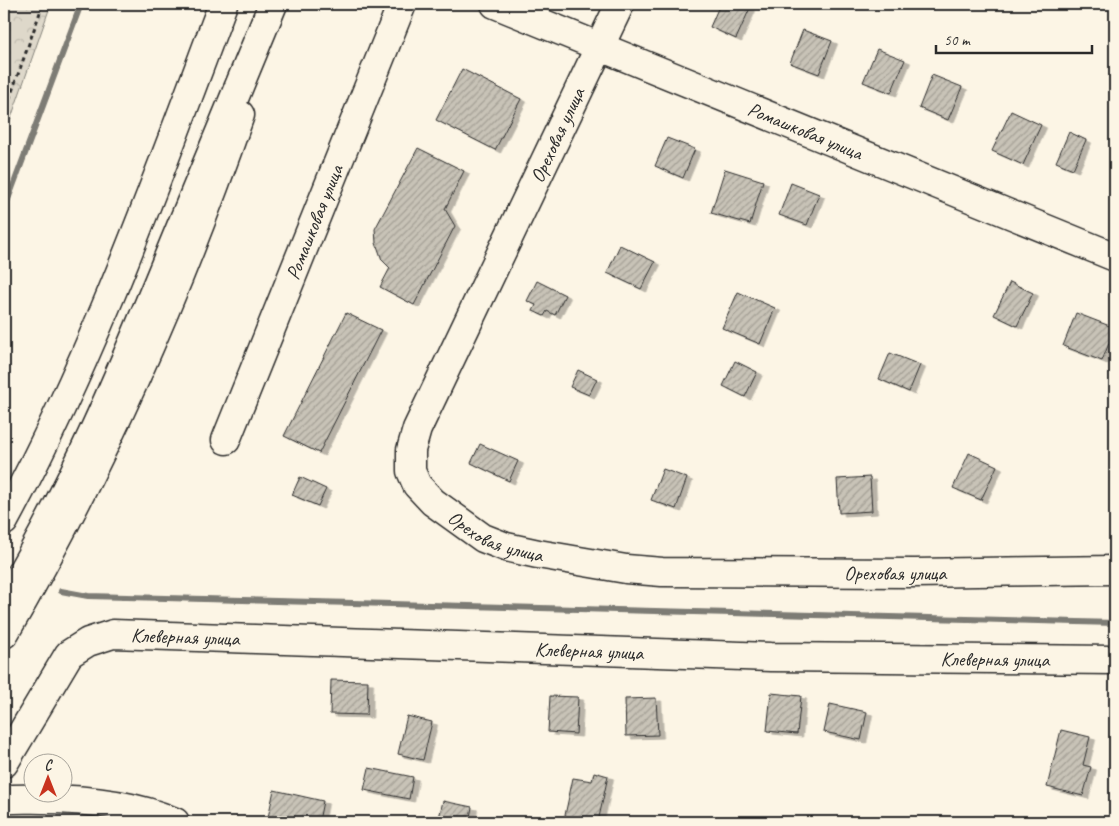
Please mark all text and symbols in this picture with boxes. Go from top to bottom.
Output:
scale bar [936,22,1093,54]
text: 50 m [944,31,971,50]
street label: Ореховая улица [525,83,591,187]
street label: Ромашковая улица [744,96,868,166]
street label: Ромашковая улица [280,159,350,283]
street label: Ореховая улица [443,505,546,568]
street label: Ореховая улица [844,561,948,586]
street label: Клеверная улица [131,623,241,651]
street label: Клеверная улица [534,637,645,666]
street label: Клеверная улица [941,646,1051,672]
north arrow [22,754,72,804]
text: С [45,757,54,774]

